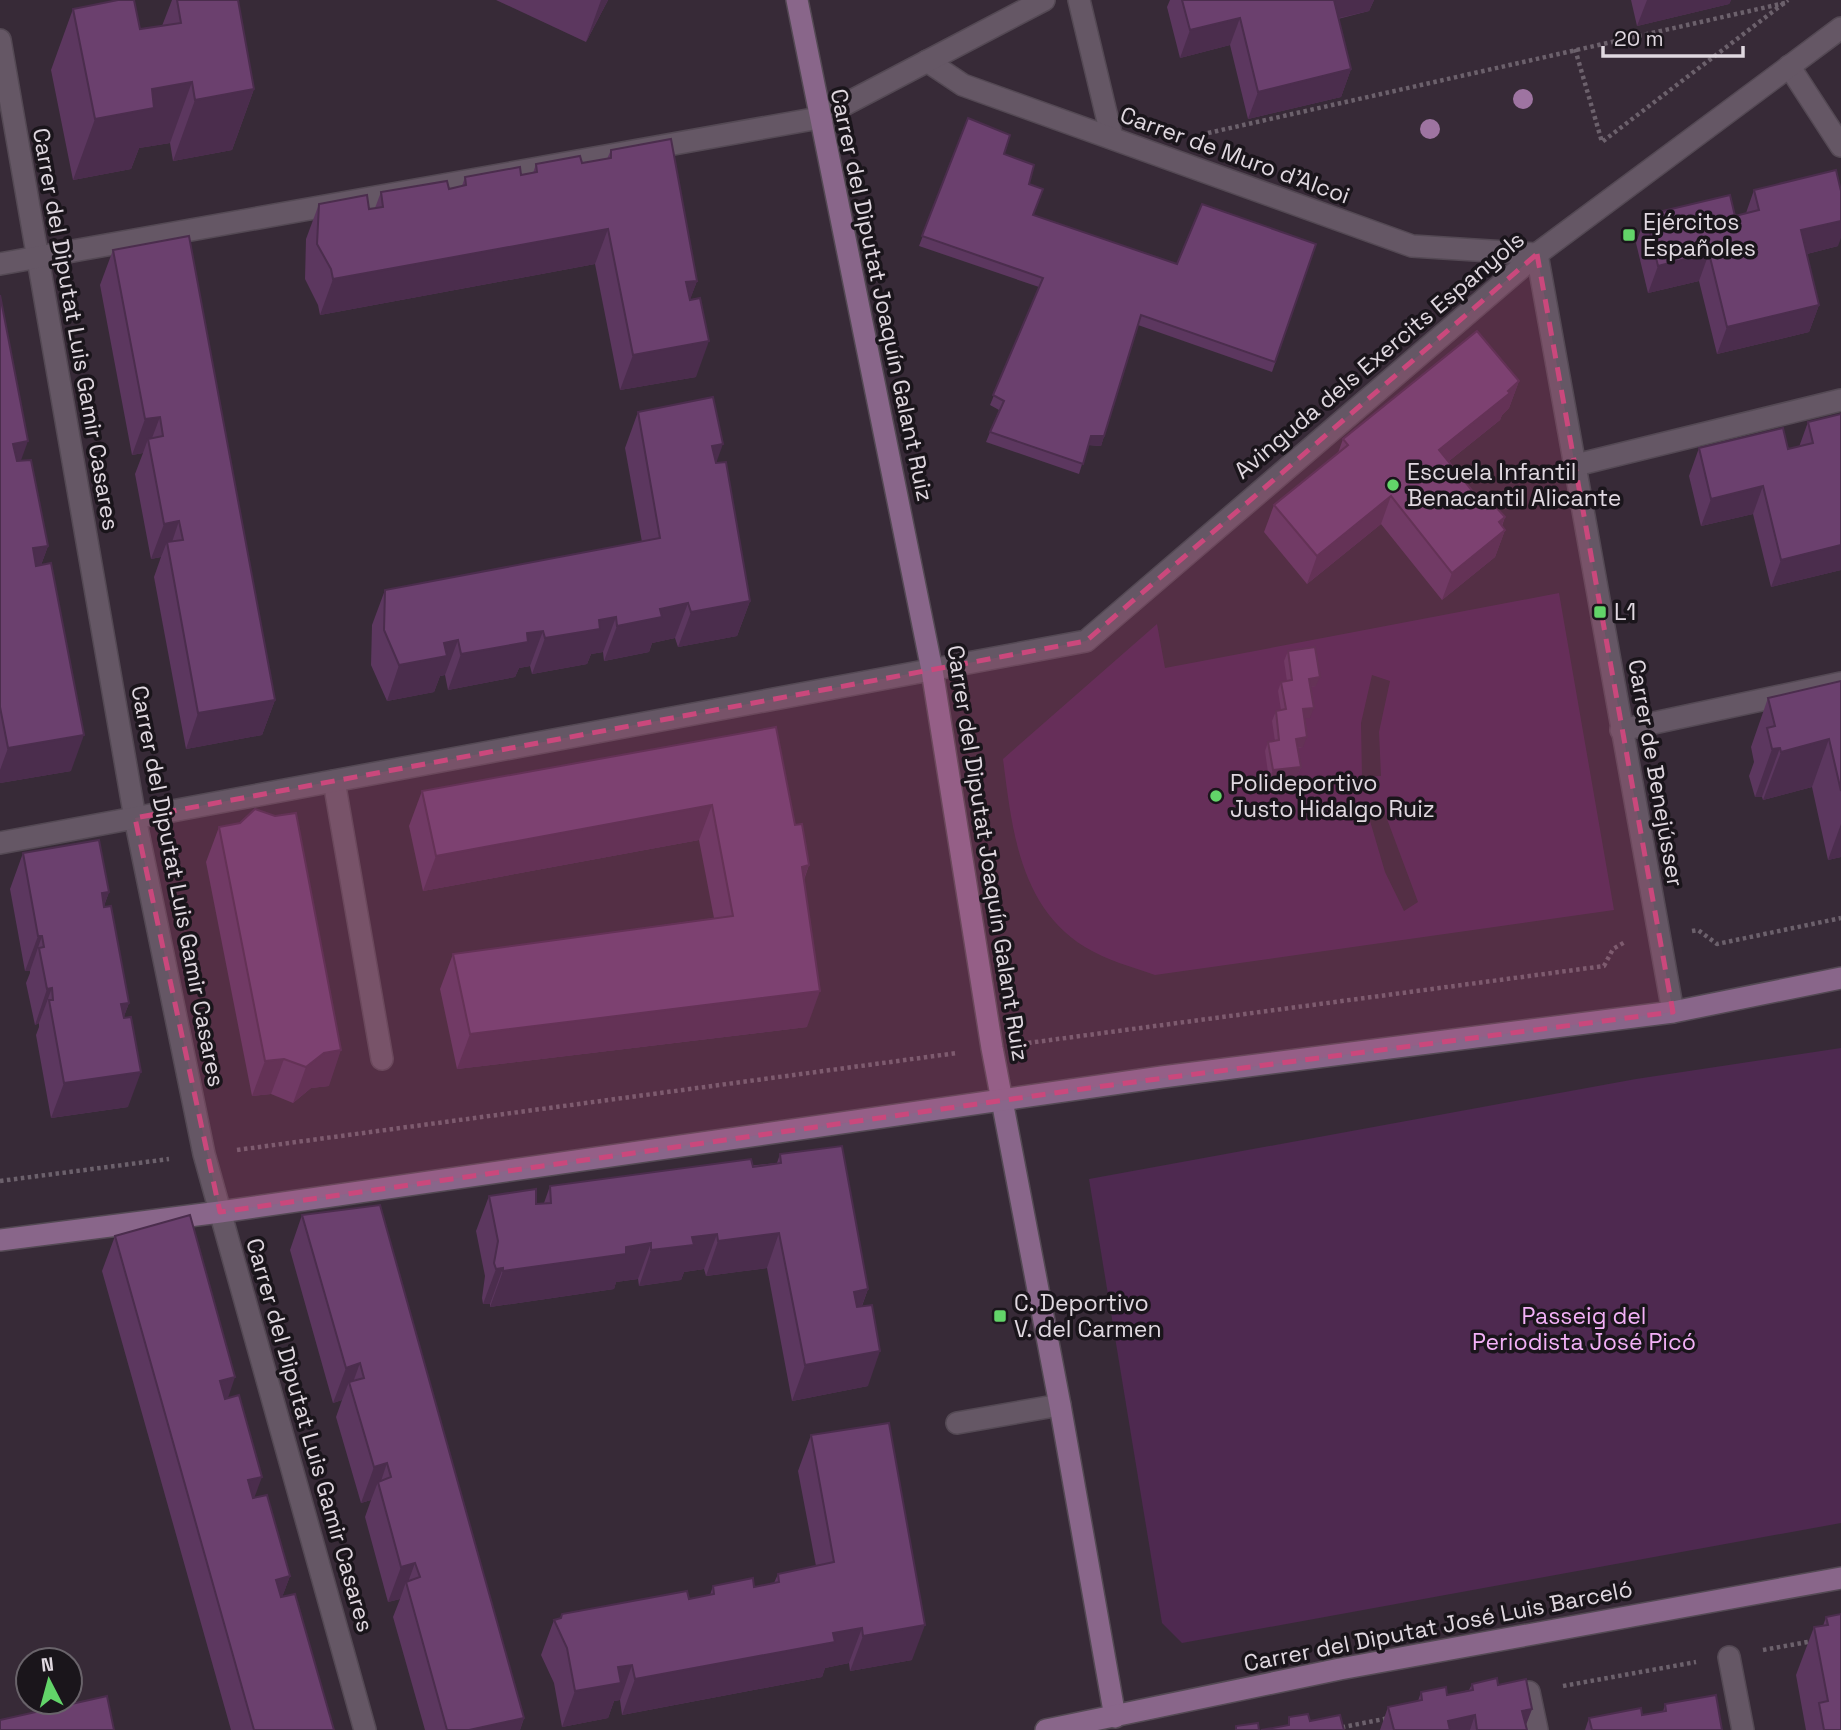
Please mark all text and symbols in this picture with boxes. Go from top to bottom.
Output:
scale bar [1603,14,1743,58]
text: 20 m [1614,25,1664,52]
street label: Carrer del Diputat Joaquín Galant Ruiz [824,86,940,504]
street label: Carrer de Muro d'Alcoi [1116,99,1354,211]
street label: Carrer del Diputat Luis Gamir Casares [26,125,126,533]
place label: Ejércitos Españoles [1643,207,1756,263]
street label: Avinguda dels Exercits Espanyols [1228,225,1530,485]
marker: Ejércitos Españoles [1621,227,1637,243]
place label: Escuela Infantil Benacantil Alicante [1407,457,1621,513]
marker: Escuela Infantil Benacantil Alicante [1385,477,1401,493]
place label: L1 [1614,597,1636,627]
marker: L1 [1592,604,1608,620]
street label: Carrer del Diputat Joaquín Galant Ruiz [940,643,1036,1063]
street label: Carrer de Benejússer [1621,657,1691,889]
street label: Carrer del Diputat Luis Gamir Casares [124,683,232,1089]
place label: Polideportivo Justo Hidalgo Ruiz [1230,768,1435,824]
marker: Polideportivo Justo Hidalgo Ruiz [1208,788,1224,804]
street label: Carrer del Diputat Luis Gamir Casares [239,1235,381,1635]
place label: C. Deportivo V. del Carmen [1014,1288,1162,1344]
park label: Passeig del Periodista José Picó [1472,1301,1696,1357]
marker: C. Deportivo V. del Carmen [992,1308,1008,1324]
street label: Carrer del Diputat José Luis Barceló [1241,1574,1635,1678]
north arrow [14,1646,84,1716]
text: N [40,1651,55,1678]

